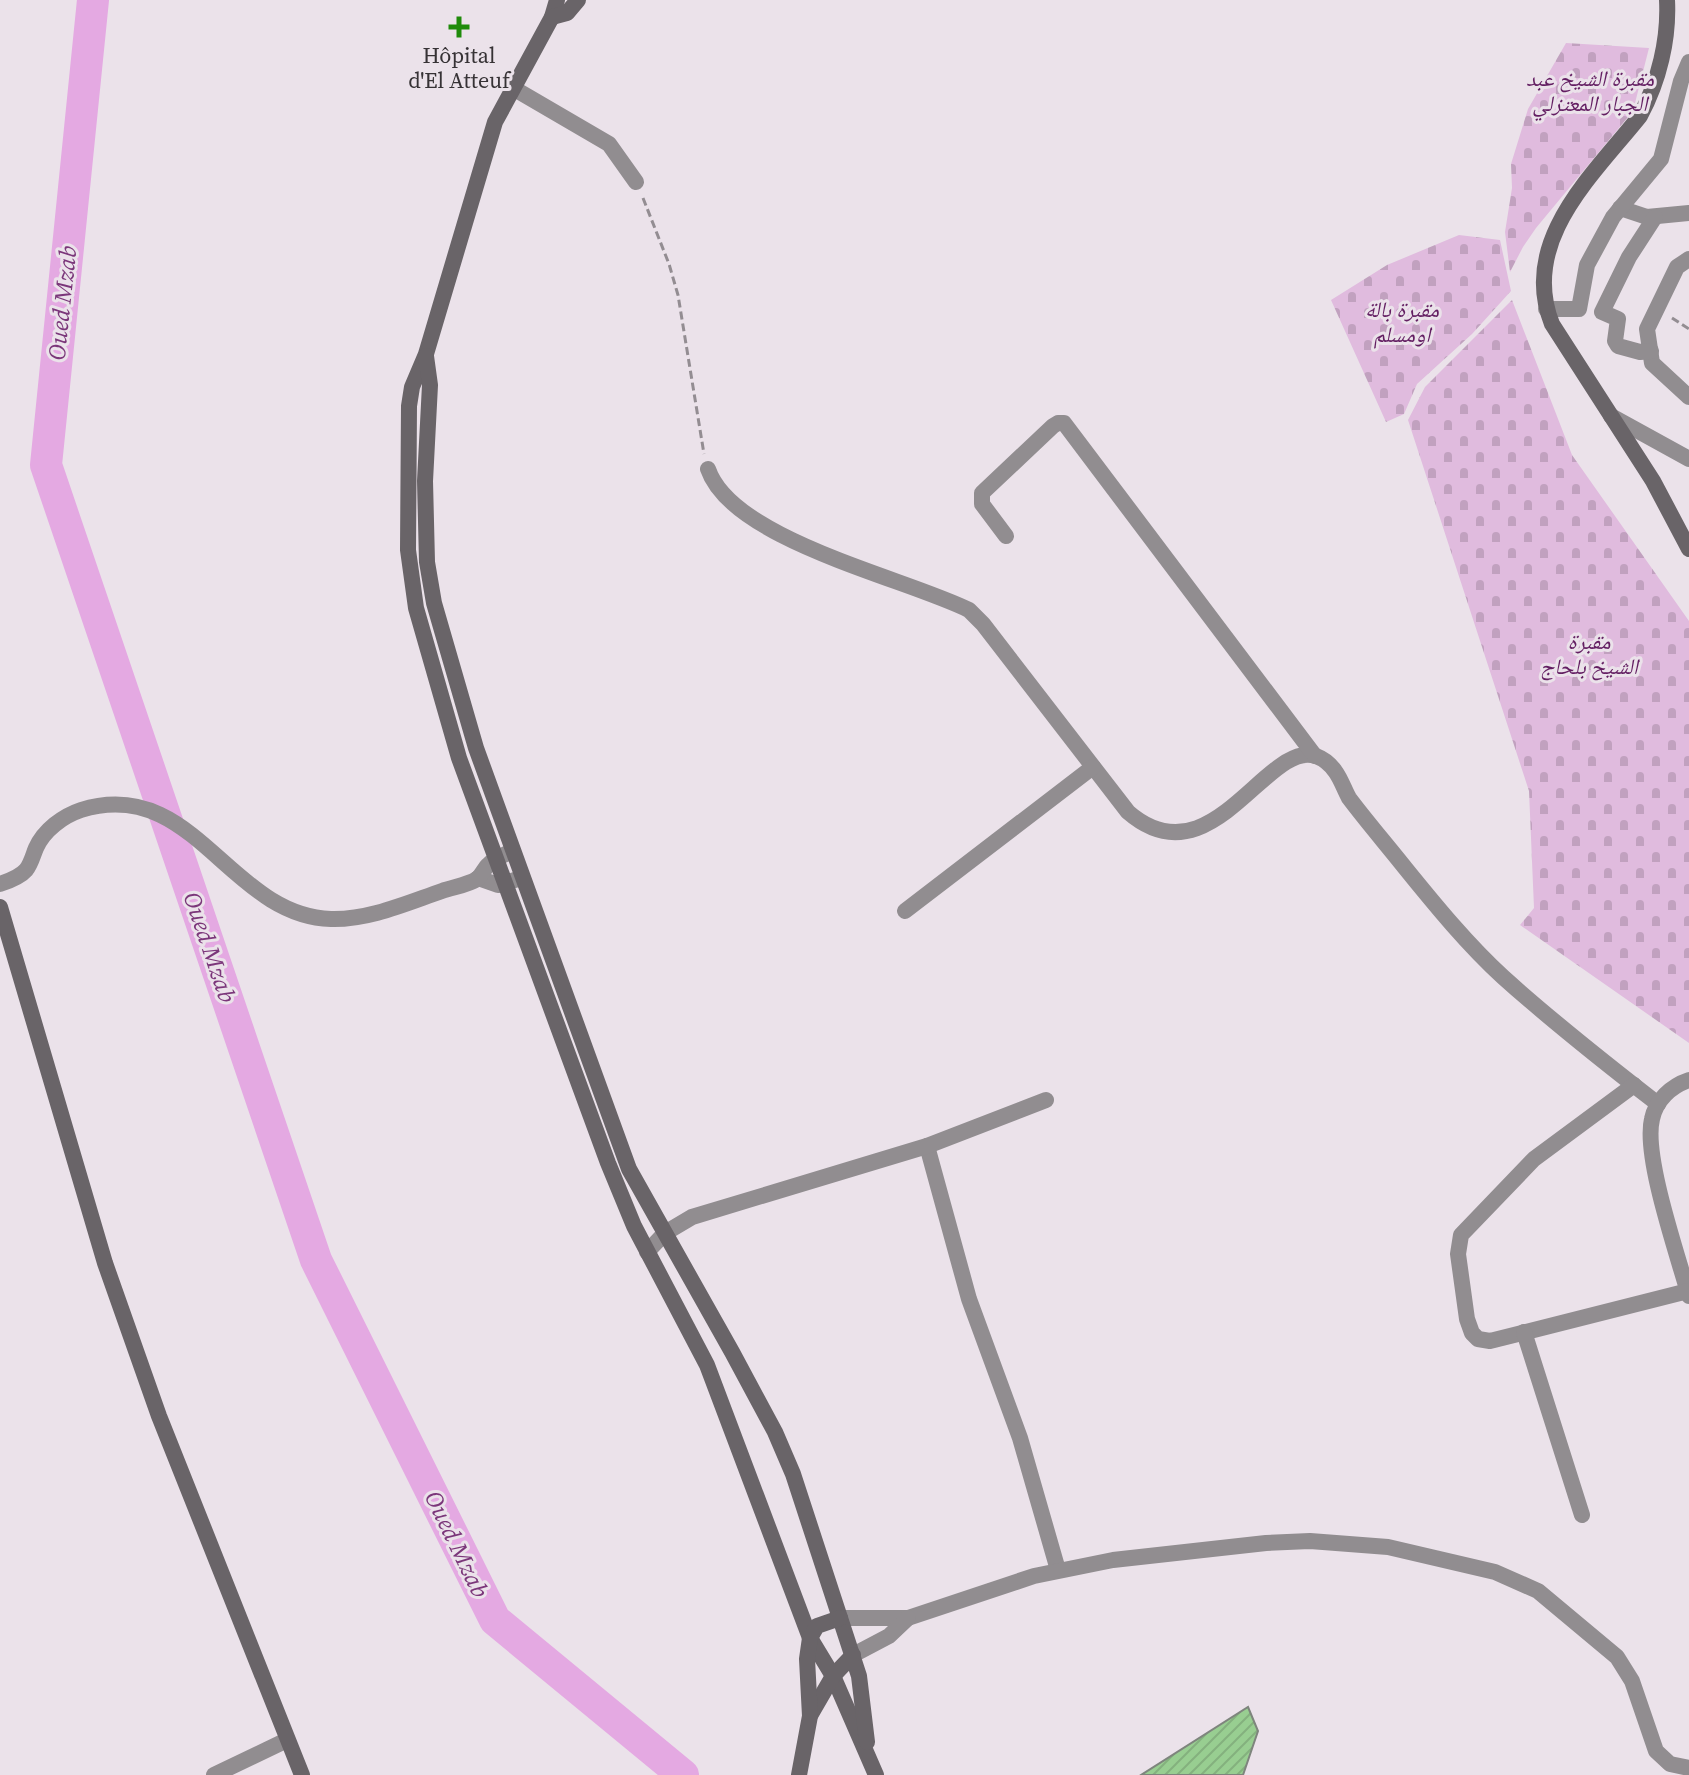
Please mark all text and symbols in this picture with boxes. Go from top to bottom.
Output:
marker: Hôpital d'El Atteuf [448,16,470,38]
place label: Hôpital d'El Atteuf [408,40,512,95]
park label: مقبرة الشيخ عبد الجبار المعتزلي [1526,63,1654,121]
water label: Oued Mzab [40,244,84,362]
park label: مقبرة بالة اومسلم [1365,294,1439,349]
park label: مقبرة الشيخ بلحاج [1540,626,1640,681]
water label: Oued Mzab [176,887,244,1007]
water label: Oued Mzab [417,1485,497,1603]

